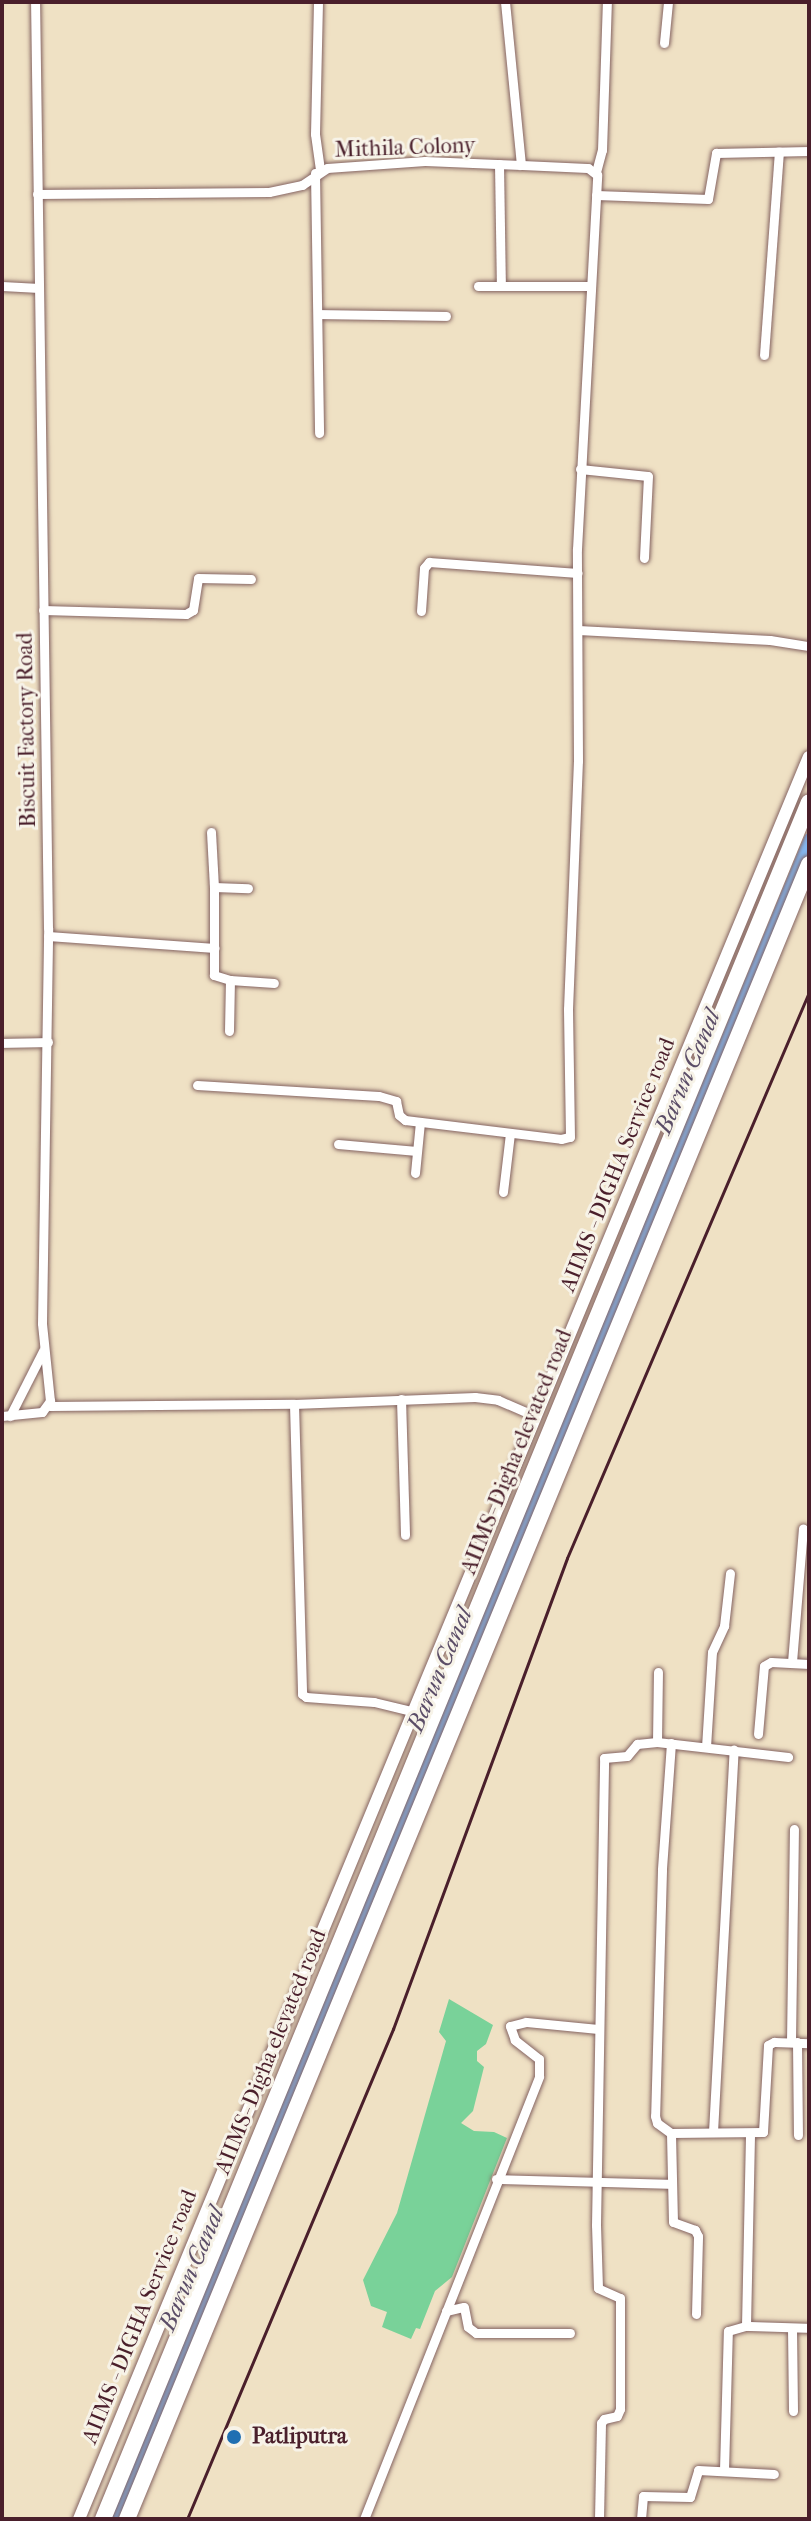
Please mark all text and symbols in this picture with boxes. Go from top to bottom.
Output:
street label: Mithila Colony [334,132,476,164]
street label: Biscuit Factory Road [12,632,42,828]
water label: Barun Canal [649,1006,727,1138]
street label: AIIMS - DIGHA Service road [555,1034,681,1296]
street label: AIIMS- Digha elevated road [456,1326,578,1578]
water label: Barun Canal [401,1604,479,1736]
street label: AIIMS- Digha elevated road [210,1926,332,2178]
street label: AIIMS - DIGHA Service road [77,2186,203,2448]
water label: Barun Canal [153,2203,231,2335]
place label: Patliputra [252,2424,347,2450]
marker: Patliputra [223,2426,245,2448]

